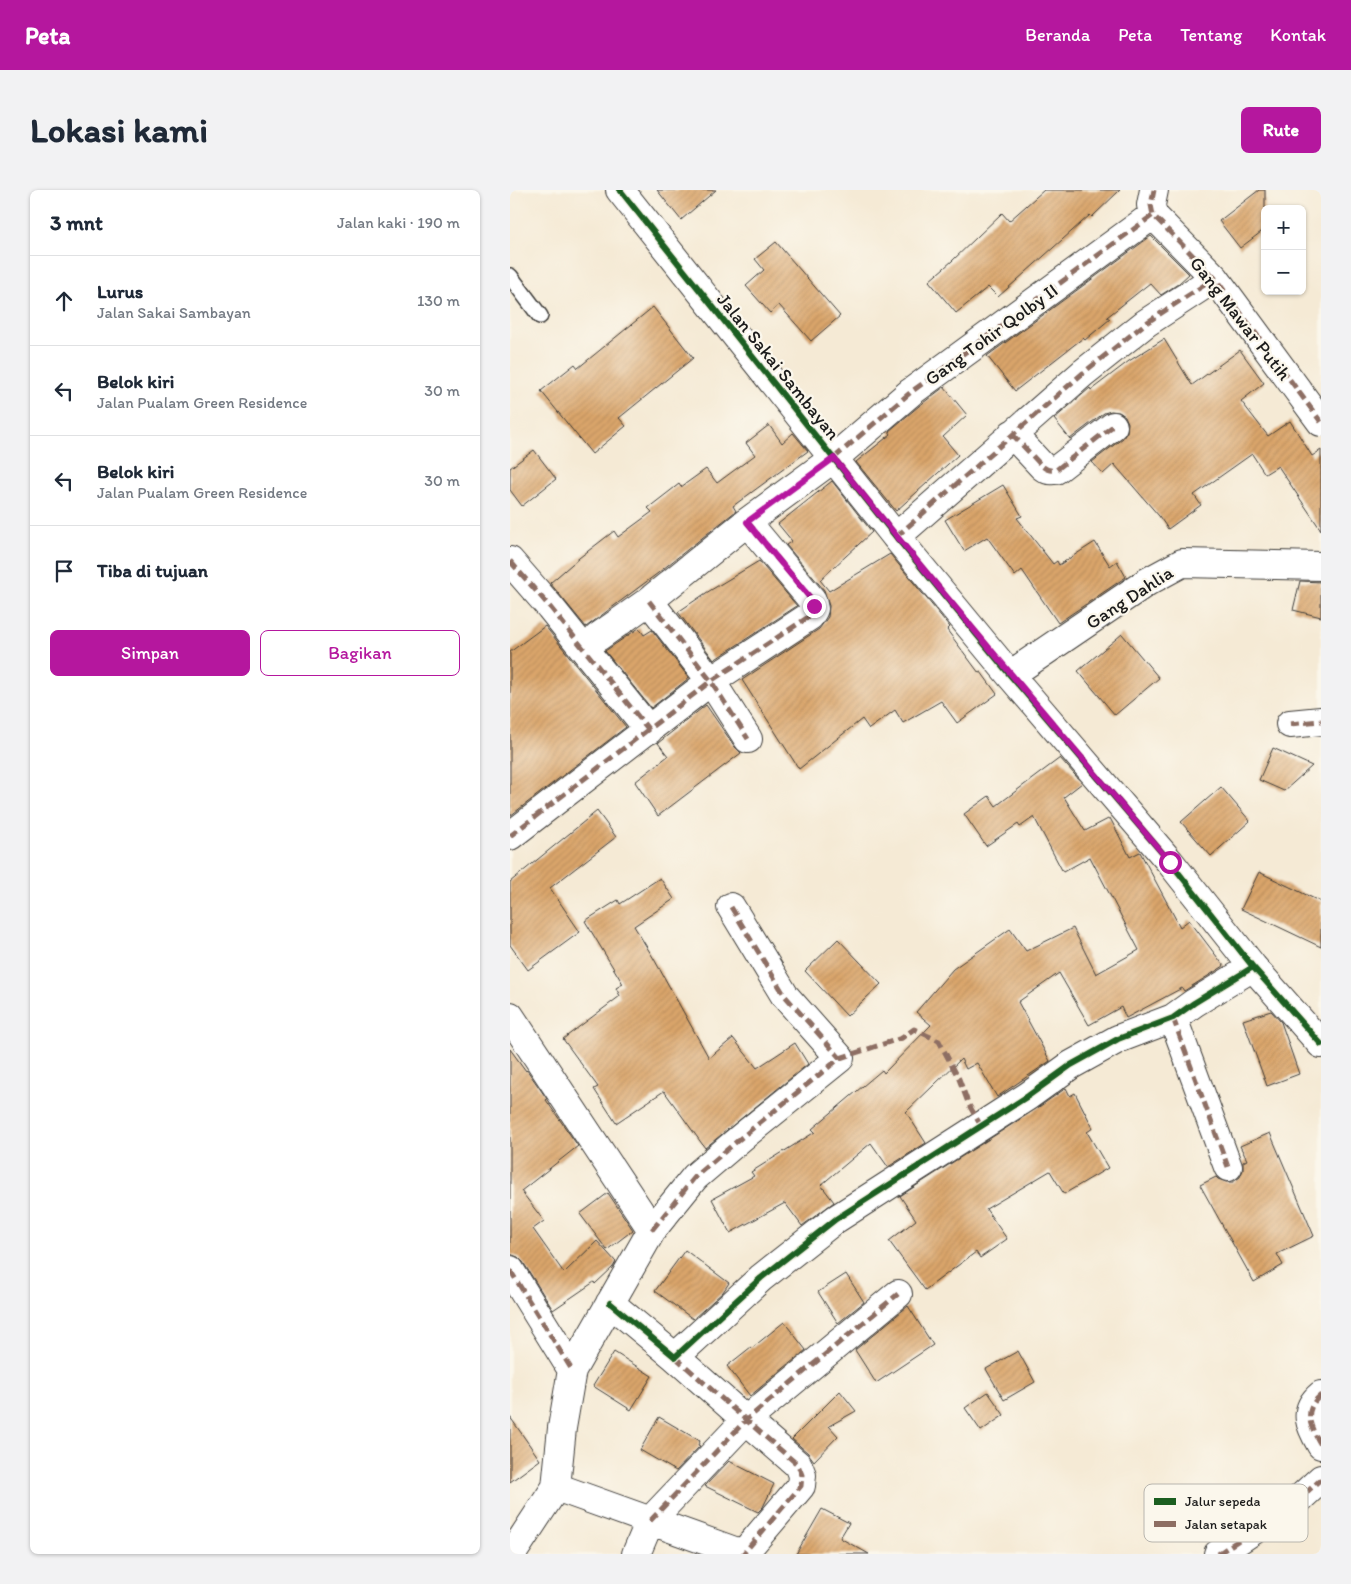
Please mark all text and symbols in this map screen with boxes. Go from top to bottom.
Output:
text: Peta [25,21,70,50]
text: Beranda [1025,24,1090,46]
text: Peta [1118,24,1152,46]
text: Tentang [1180,24,1242,46]
text: Kontak [1270,24,1326,46]
button: Rute [1241,107,1321,153]
text: Lokasi kami [30,109,208,151]
map controls [1261,205,1306,295]
button: + [1261,205,1306,250]
text: 3 mnt [50,210,103,235]
text: Jalan kaki · 190 m [337,213,460,232]
button: − [1261,250,1306,295]
street label: Gang Mawar Putih [1185,252,1296,385]
street label: Gang Tohir Qolby II [920,278,1062,390]
text: Lurus [97,280,143,303]
icon: ahead [50,287,78,315]
street label: Jalan Sakai Sambayan [712,288,845,445]
text: 130 m [417,291,460,310]
text: Jalan Sakai Sambayan [97,303,251,322]
text: Belok kiri [97,370,174,393]
icon: left [50,377,78,405]
text: 30 m [424,381,460,400]
text: Jalan Pualam Green Residence [97,393,307,412]
text: Belok kiri [97,460,174,483]
icon: left [50,467,78,495]
text: 30 m [424,471,460,490]
text: Jalan Pualam Green Residence [97,483,307,502]
icon: arrive [50,557,78,585]
text: Tiba di tujuan [97,559,208,582]
street label: Gang Dahlia [1081,561,1177,634]
route end [803,595,826,618]
button: Simpan [50,630,250,676]
button: Bagikan [260,630,460,676]
route start [1159,851,1182,874]
legend [1144,1484,1308,1542]
text: Jalur sepeda [1185,1493,1260,1510]
text: Jalan setapak [1185,1516,1268,1533]

